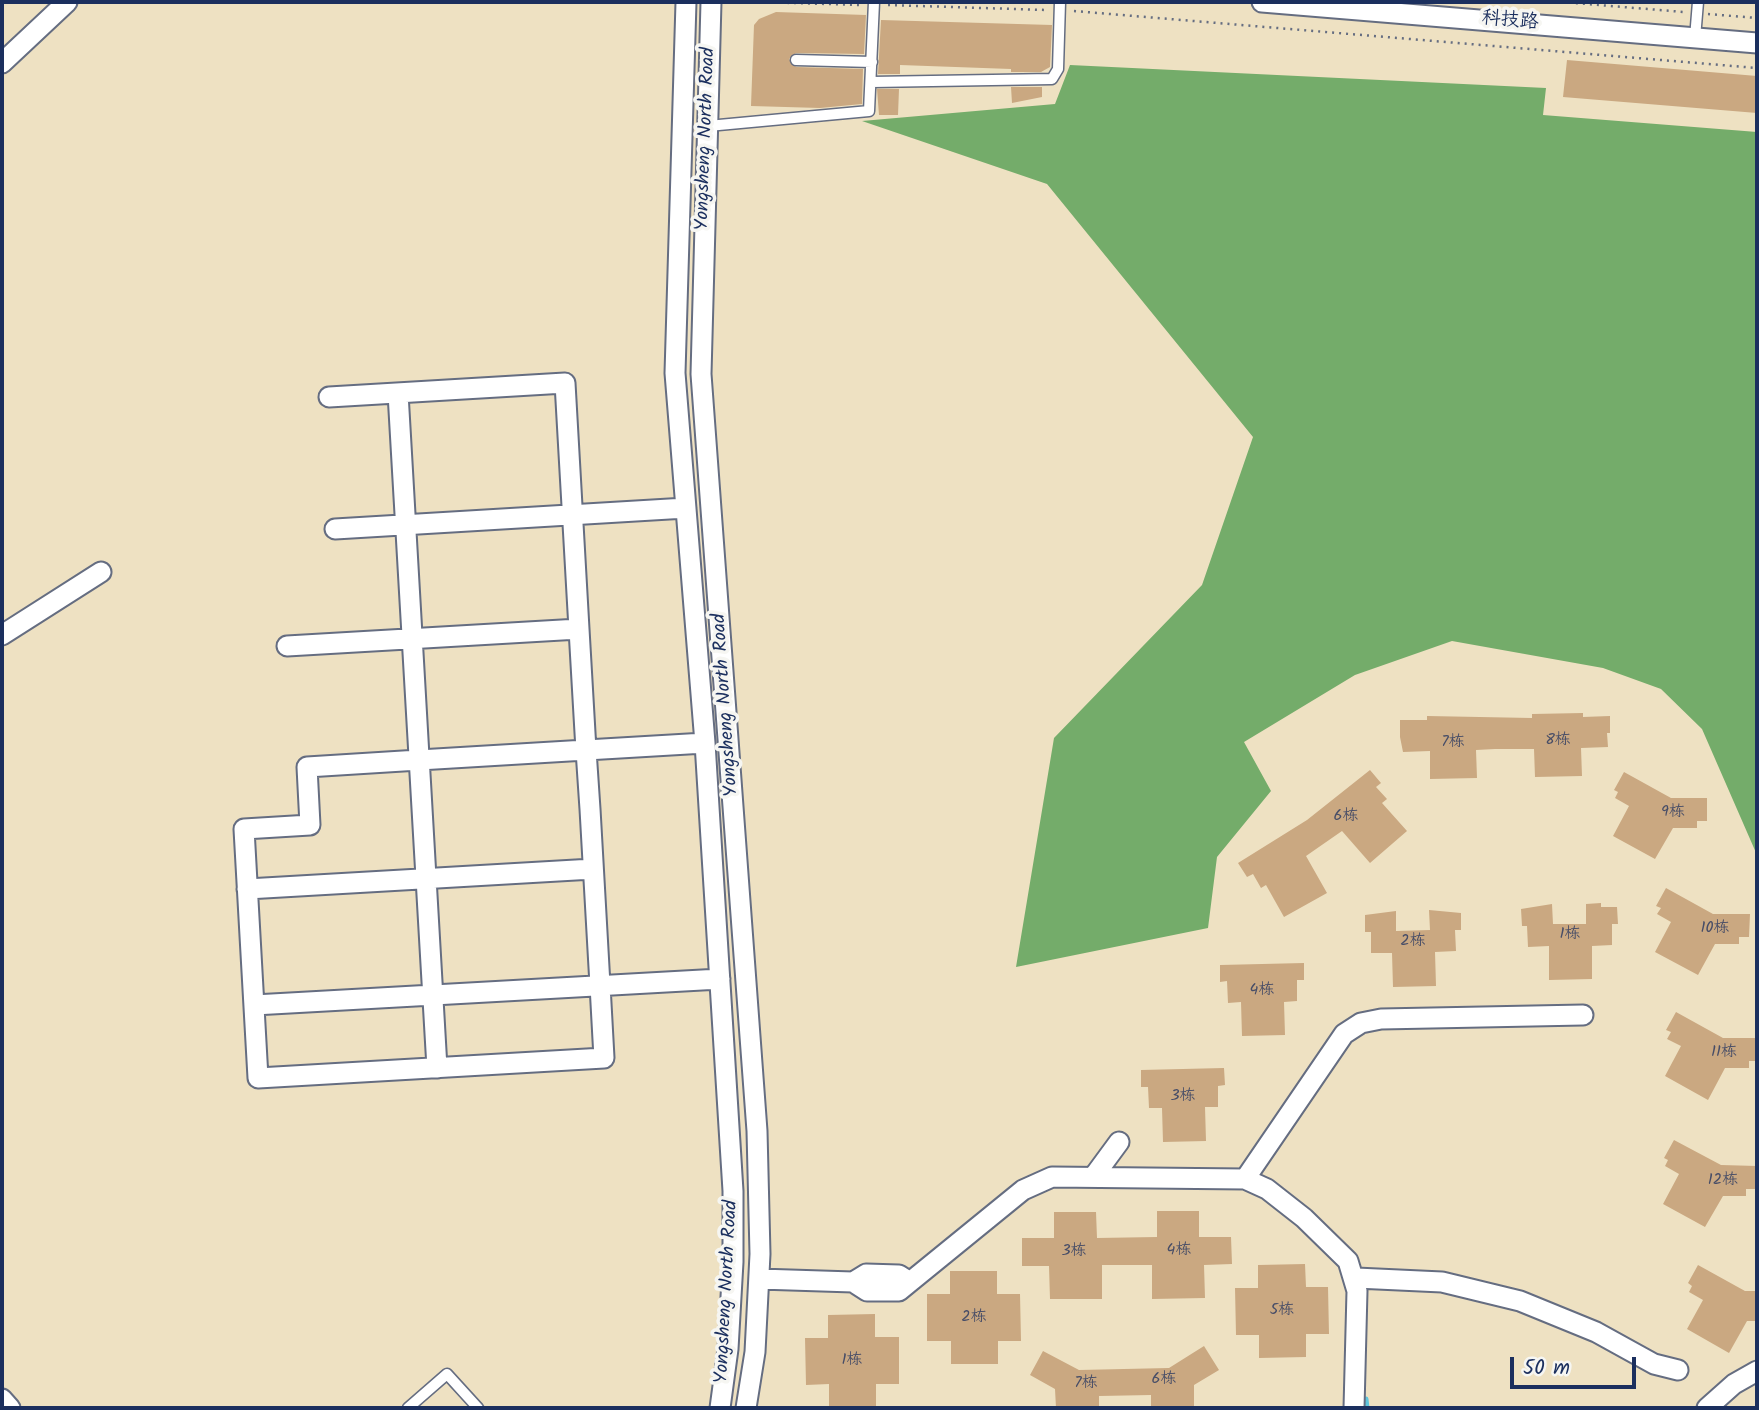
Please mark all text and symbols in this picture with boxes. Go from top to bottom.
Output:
street label: 科技路 [1481,8,1539,36]
street label: Yongsheng North Road [692,47,722,231]
street label: Yongsheng North Road [709,613,745,797]
house number: 8栋 [1545,731,1571,751]
house number: 7栋 [1441,733,1465,753]
house number: 9栋 [1661,803,1685,823]
house number: 6栋 [1334,807,1358,827]
house number: 10栋 [1700,919,1730,939]
house number: 1栋 [1559,925,1581,945]
house number: 2栋 [1400,932,1426,952]
house number: 4栋 [1250,981,1274,1001]
house number: 11栋 [1711,1043,1737,1063]
house number: 3栋 [1170,1087,1196,1107]
house number: 12栋 [1708,1171,1738,1191]
street label: Yongsheng North Road [712,1200,744,1384]
house number: 4栋 [1167,1241,1191,1261]
house number: 3栋 [1061,1242,1087,1262]
house number: 5栋 [1270,1301,1294,1321]
house number: 2栋 [961,1308,987,1328]
scale bar [1514,1344,1640,1388]
house number: 1栋 [841,1351,863,1371]
text: 50 m [1523,1352,1570,1385]
house number: 6栋 [1152,1370,1176,1390]
house number: 7栋 [1074,1374,1098,1394]

